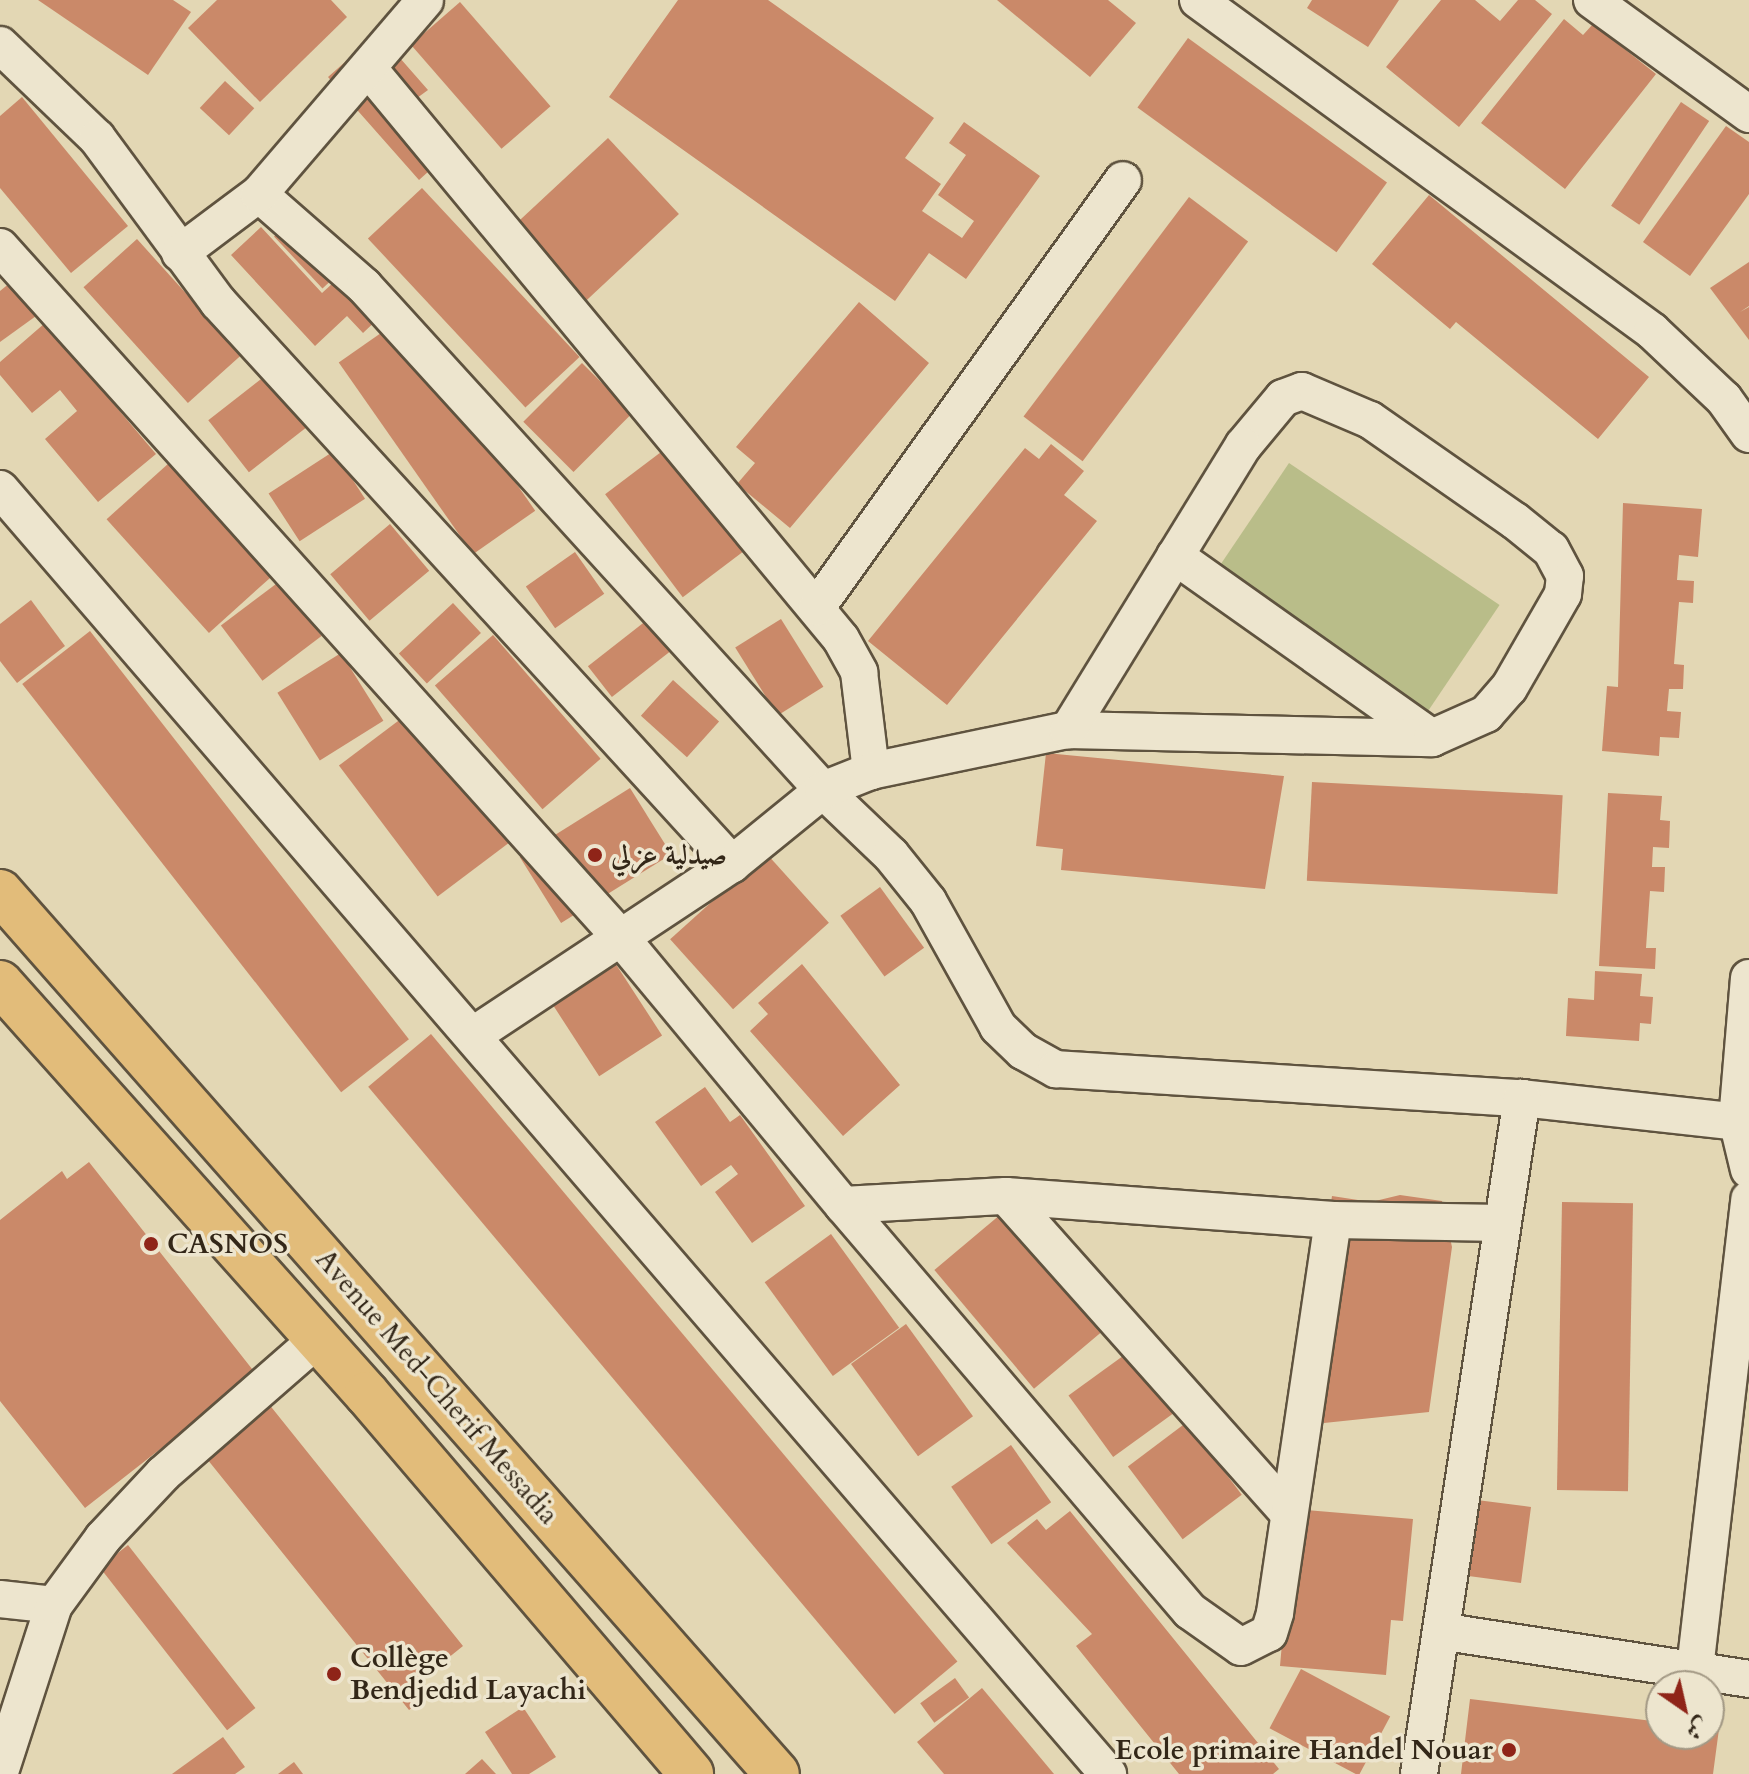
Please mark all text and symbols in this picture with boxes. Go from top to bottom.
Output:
place label: صيدلية عزلي [611,838,727,872]
marker: صيدلية عزلي [586,846,604,864]
place label: CASNOS [167,1227,288,1261]
marker: CASNOS [142,1235,160,1253]
street label: Avenue Med-Cherif Messadia [308,1243,566,1531]
place label: Collège Bendjedid Layachi [350,1641,586,1707]
marker: Collège Bendjedid Layachi [325,1665,343,1683]
north arrow [1645,1670,1725,1750]
text: ش [1680,1710,1715,1747]
place label: Ecole primaire Handel Nouar [1115,1733,1493,1767]
marker: Ecole primaire Handel Nouar [1500,1741,1518,1759]

